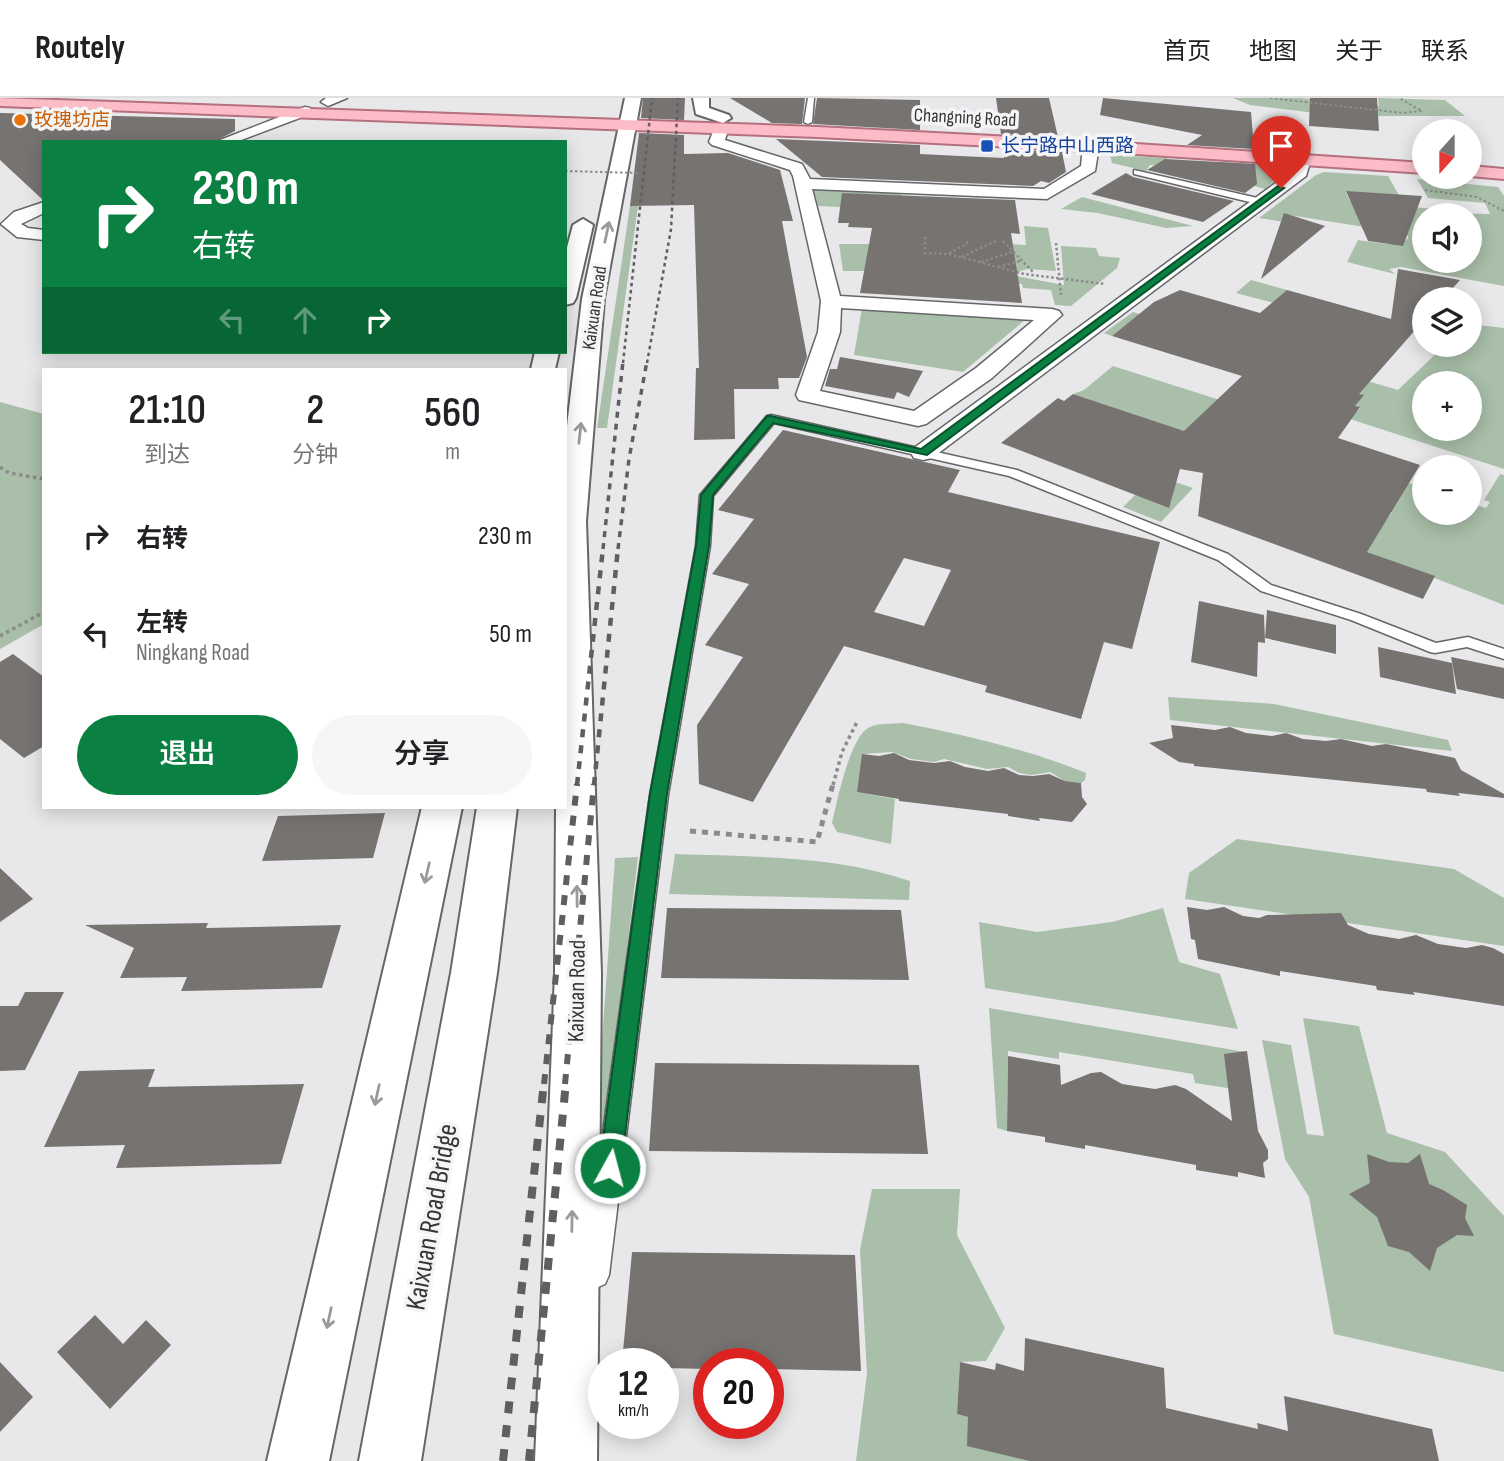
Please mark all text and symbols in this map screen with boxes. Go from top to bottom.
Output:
text: Routely [35,28,125,68]
text: 首页 [1163,37,1211,66]
text: 地图 [1249,37,1297,66]
text: 关于 [1335,37,1383,66]
text: 联系 [1421,37,1469,66]
street label: Changning Road [913,104,1017,132]
place label: 玫瑰坊店 [34,109,110,132]
marker: 玫瑰坊店 [12,112,28,128]
pin [1251,116,1311,188]
north arrow [1412,119,1482,189]
map controls [1412,119,1482,525]
icon: arrive [1262,127,1300,165]
place label: 长宁路中山西路 [1001,135,1134,158]
marker: 长宁路中山西路 [979,138,995,154]
text: 230 m [192,160,299,219]
icon: right [77,168,168,259]
button: sound [1412,203,1482,273]
one-way arrow [601,221,615,244]
text: 右转 [192,228,256,267]
street label: Kaixuan Road [578,265,612,351]
button: layers [1412,287,1482,357]
icon: left [213,301,251,339]
icon: ahead [286,301,324,339]
icon: right [359,301,397,339]
button: + [1412,371,1482,441]
text: 21:10 [128,385,206,436]
text: 2 [306,385,324,436]
text: 560 [424,388,481,439]
one-way arrow [574,422,587,445]
text: m [445,438,460,466]
text: 到达 [144,441,190,469]
text: 分钟 [292,441,338,469]
button: − [1412,455,1482,525]
icon: right [77,517,115,555]
text: 230 m [478,521,532,552]
text: 右转 [136,524,188,555]
text: 左转 [136,608,188,639]
icon: left [77,615,115,653]
text: 50 m [489,619,532,650]
text: Ningkang Road [136,639,250,667]
button: 退出 [77,715,298,795]
button: 分享 [312,715,532,795]
one-way arrow [419,861,433,884]
one-way arrow [570,885,584,908]
street label: Kaixuan Road [562,940,592,1042]
one-way arrow [370,1083,383,1106]
street label: Kaixuan Road Bridge [399,1121,465,1313]
position arrow [573,1131,647,1205]
one-way arrow [565,1210,579,1233]
one-way arrow [322,1306,335,1329]
speed limit sign: 20 [693,1348,784,1439]
text: 12 [619,1363,648,1406]
text: km/h [618,1400,649,1421]

